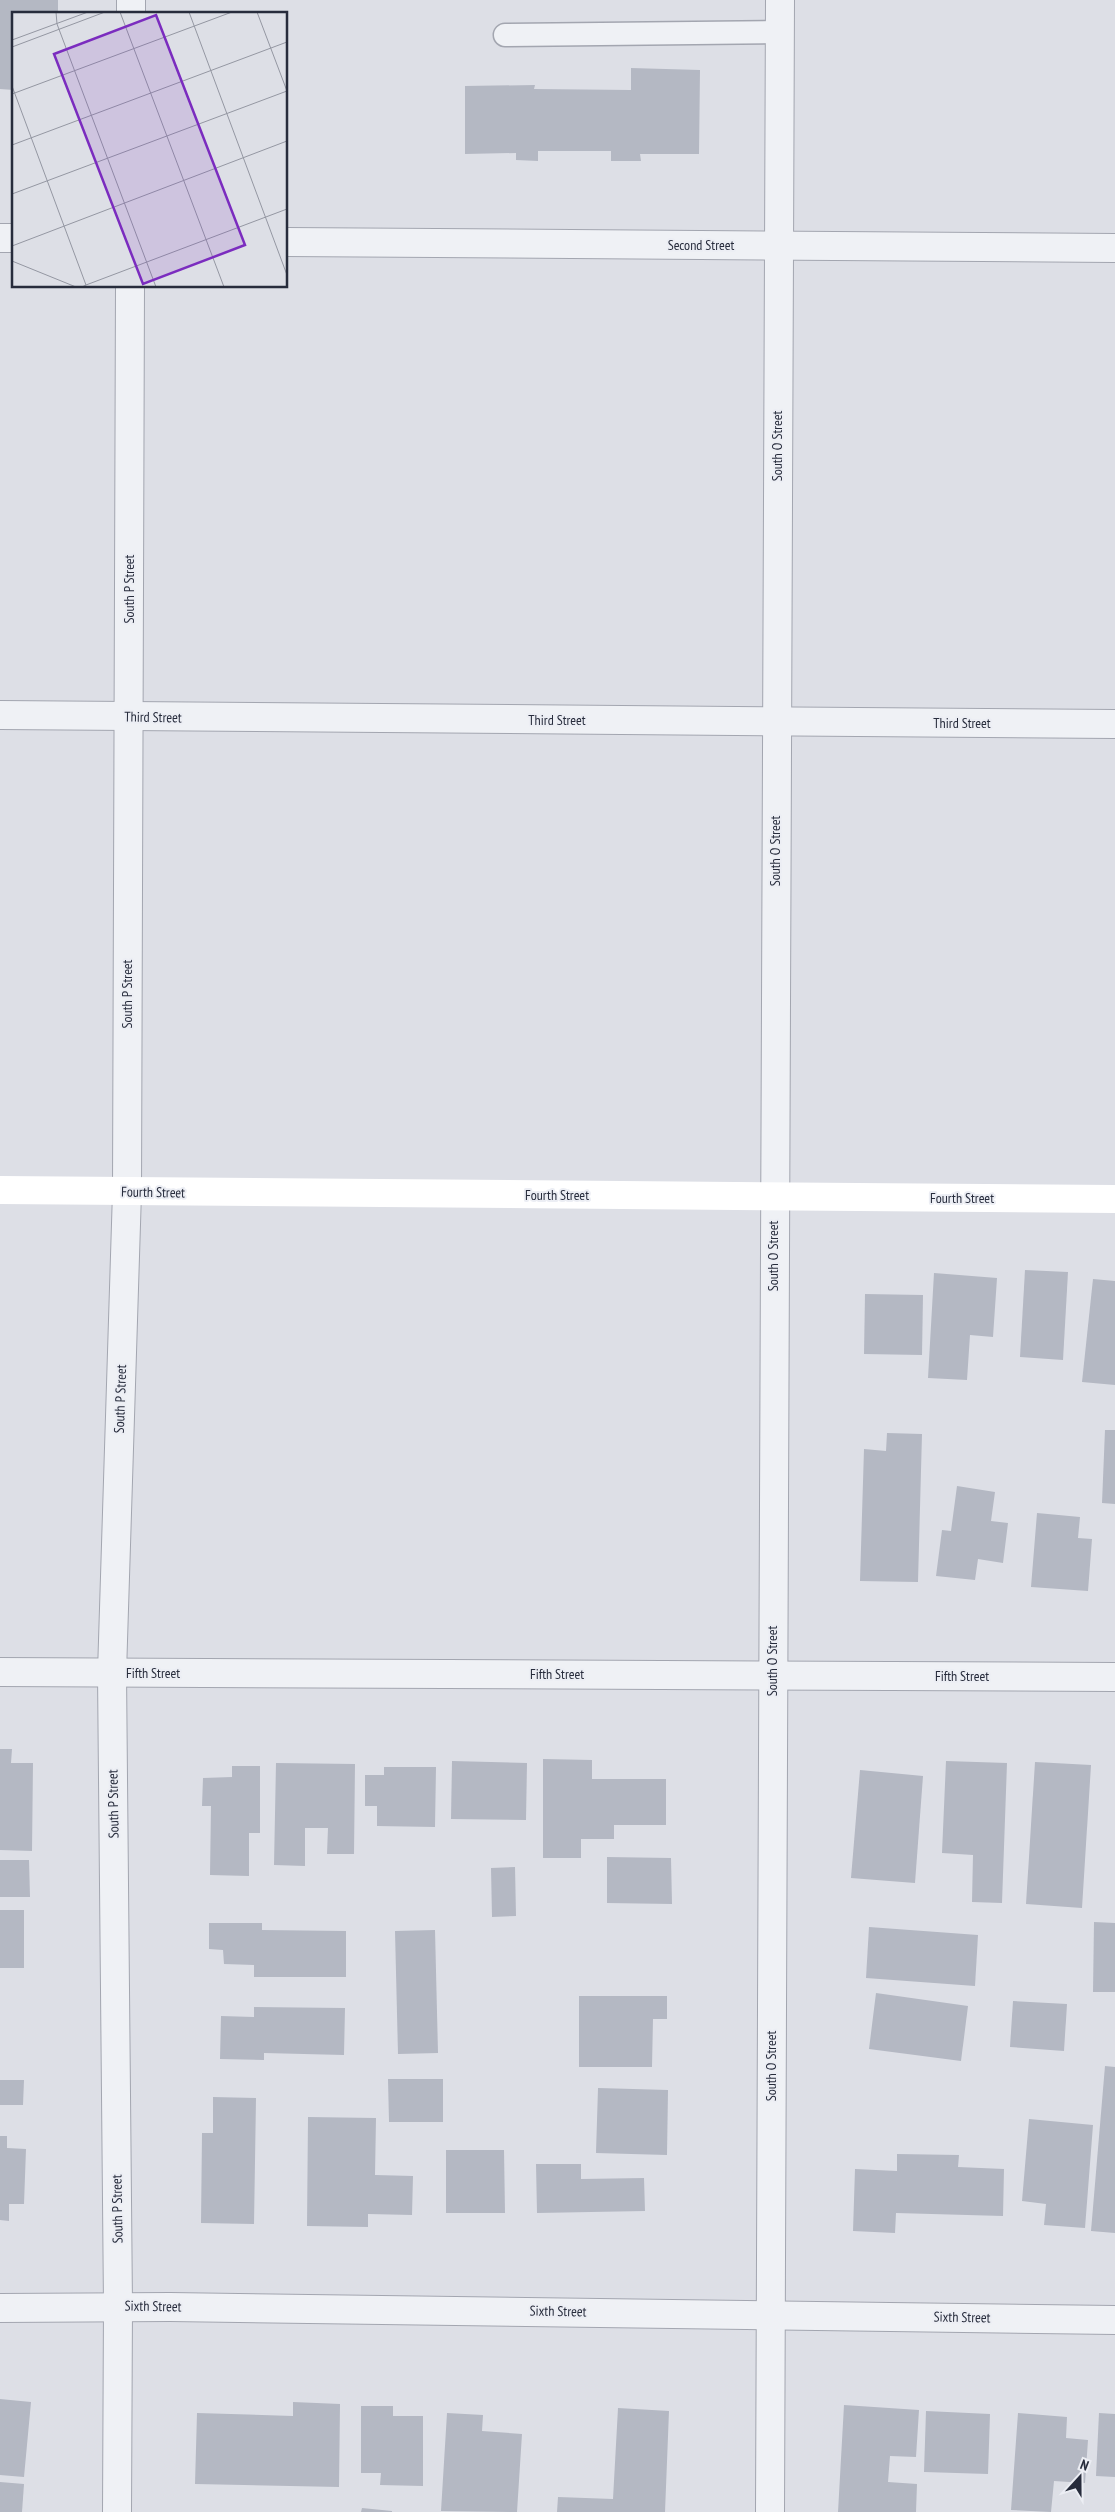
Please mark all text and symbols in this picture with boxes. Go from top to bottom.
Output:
inset map [12,12,288,288]
street label: Second Street [668,236,734,254]
street label: South O Street [768,410,786,481]
street label: South P Street [120,554,138,623]
street label: Third Street [124,708,182,727]
street label: Third Street [528,711,586,729]
street label: Third Street [933,714,991,732]
street label: South O Street [766,815,784,886]
street label: South P Street [118,959,136,1028]
street label: Fourth Street [121,1182,185,1202]
street label: Fourth Street [525,1186,589,1204]
street label: Fourth Street [930,1189,994,1207]
street label: South O Street [764,1220,782,1291]
street label: South P Street [110,1364,130,1434]
street label: South O Street [763,1625,781,1696]
street label: Fifth Street [126,1664,180,1682]
street label: Fifth Street [530,1665,584,1683]
street label: Fifth Street [935,1667,989,1685]
street label: South P Street [103,1769,123,1839]
street label: South O Street [762,2030,780,2101]
street label: South P Street [107,2174,127,2244]
street label: Sixth Street [124,2297,182,2315]
street label: Sixth Street [529,2302,587,2320]
street label: Sixth Street [933,2308,991,2326]
north arrow [1055,2452,1105,2502]
text: N [1078,2455,1091,2475]

